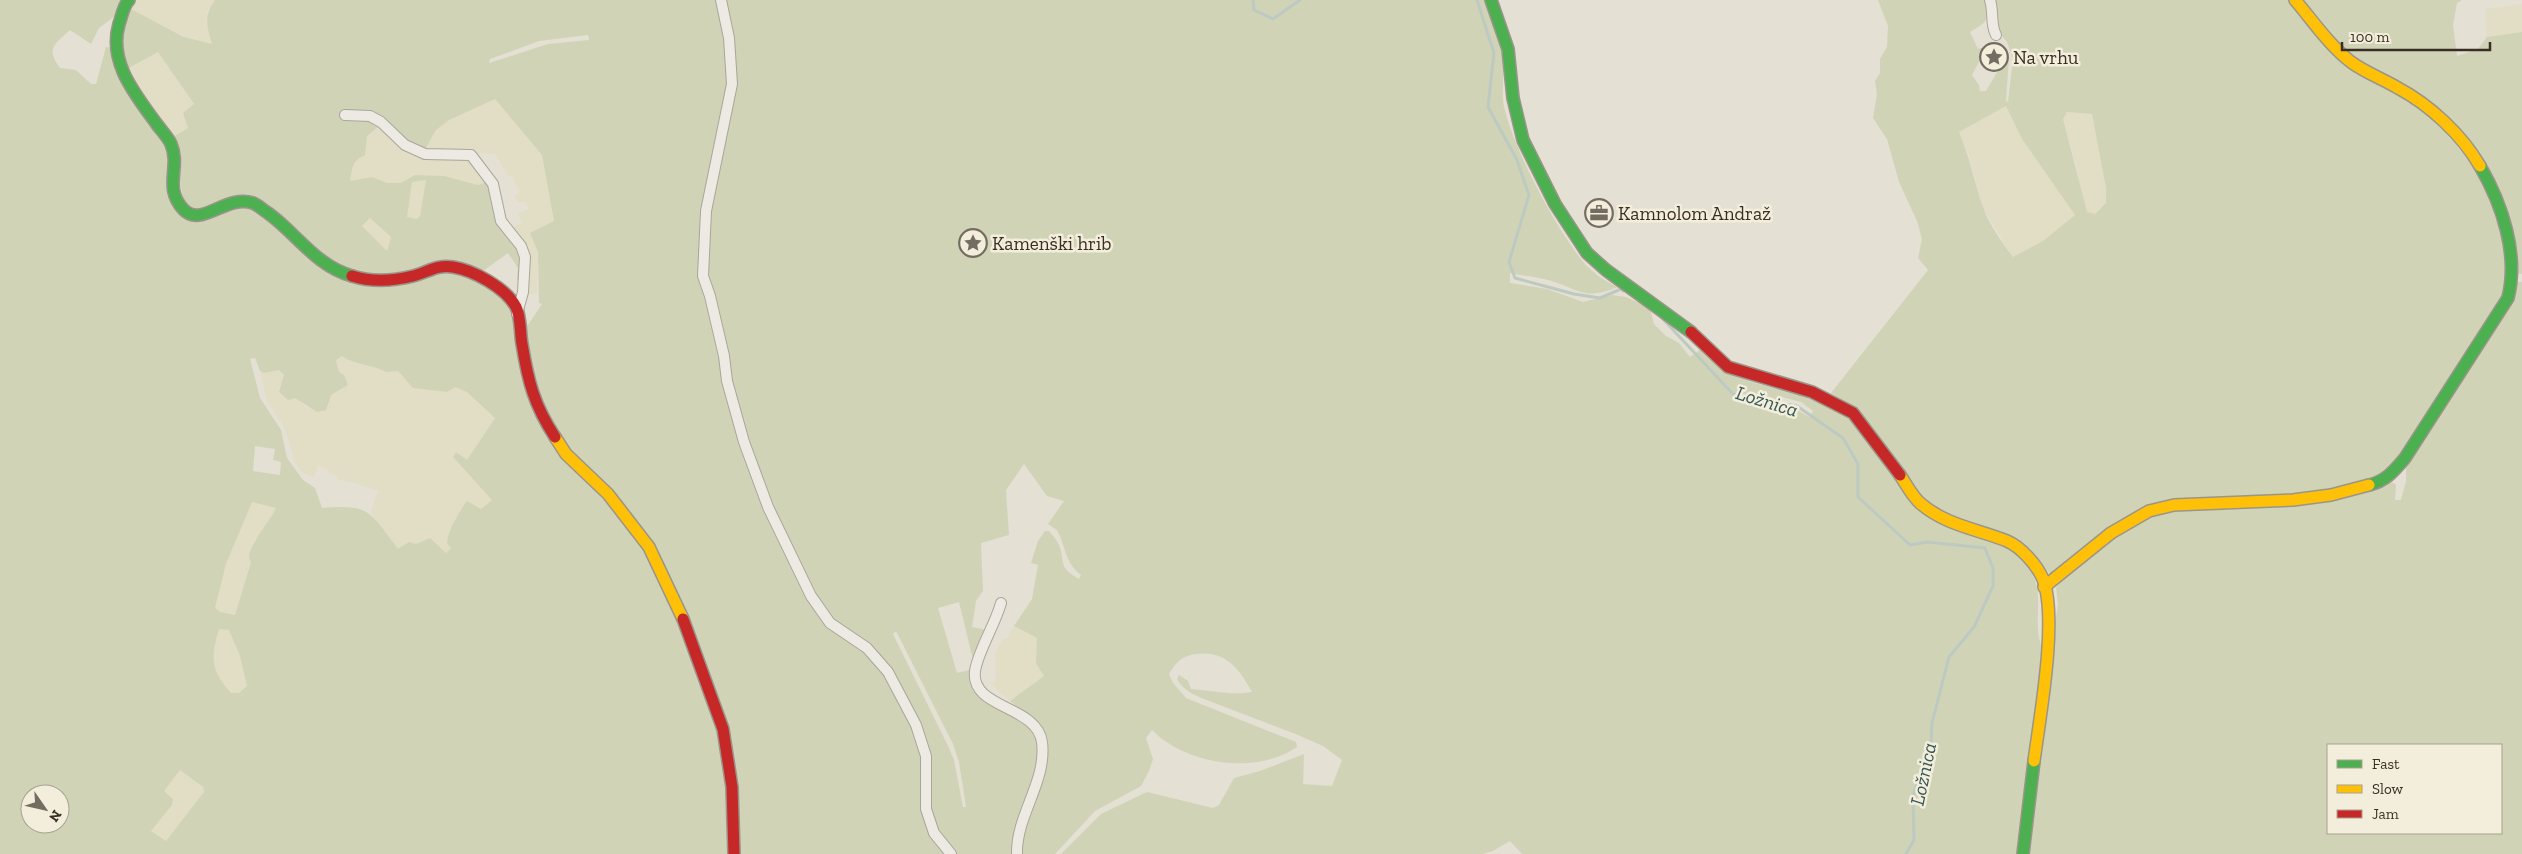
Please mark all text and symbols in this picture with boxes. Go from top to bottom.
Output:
scale bar [2342,20,2490,52]
text: 100 m [2350,28,2389,46]
place icon: Na vrhu [1979,42,2009,72]
place label: Na vrhu [2013,46,2079,69]
office icon: Kamnolom Andraž [1584,198,1614,228]
place label: Kamnolom Andraž [1618,202,1771,225]
place icon: Kamenški hrib [958,228,988,258]
place label: Kamenški hrib [992,232,1112,255]
water label: Ložnica [1733,380,1801,422]
water label: Ložnica [1905,740,1941,808]
legend [2327,744,2502,834]
text: Fast [2372,755,2400,773]
text: Slow [2372,780,2404,798]
north arrow [20,784,70,834]
text: Jam [2372,805,2399,823]
text: N [45,807,65,825]

